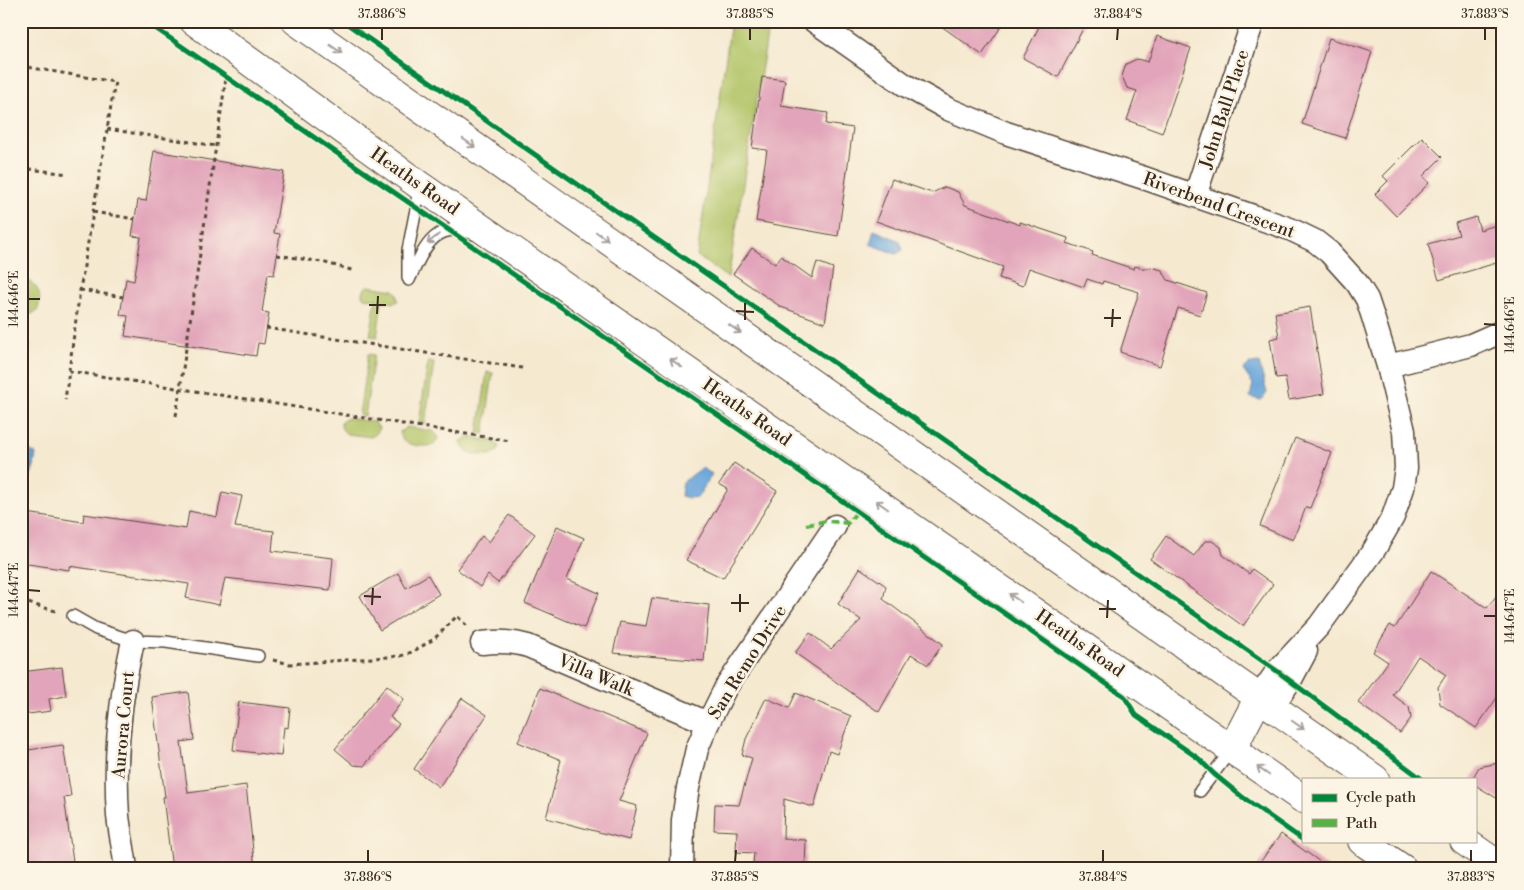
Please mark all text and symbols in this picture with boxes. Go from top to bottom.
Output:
text: 37.886°S [358,7,406,22]
text: 37.885°S [726,7,774,22]
text: 37.884°S [1094,7,1142,22]
text: 37.883°S [1461,7,1509,22]
one-way arrow [329,44,343,54]
street label: John Ball Place [1194,47,1255,173]
one-way arrow [462,138,476,148]
street label: Heaths Road [366,142,464,221]
street label: Riverbend Crescent [1140,167,1299,244]
one-way arrow [595,231,609,241]
one-way arrow [427,234,440,245]
text: 144.646°E [7,271,22,327]
text: 144.646°E [1503,297,1518,353]
one-way arrow [728,324,742,334]
one-way arrow [669,358,683,368]
street label: Heaths Road [698,373,796,452]
one-way arrow [875,500,889,510]
text: 144.647°E [7,563,22,617]
text: 144.647°E [1503,589,1518,643]
one-way arrow [1008,593,1022,603]
street label: San Remo Drive [703,601,792,724]
street label: Heaths Road [1031,604,1129,683]
street label: Villa Walk [553,649,639,702]
street label: Aurora Court [107,670,140,781]
one-way arrow [1291,720,1305,730]
one-way arrow [1256,766,1270,776]
legend [1302,778,1476,842]
text: Cycle path [1346,788,1416,807]
text: Path [1346,814,1378,833]
text: 37.886°S [344,870,392,885]
text: 37.885°S [711,870,759,885]
text: 37.884°S [1079,870,1127,885]
text: 37.883°S [1447,870,1495,885]

